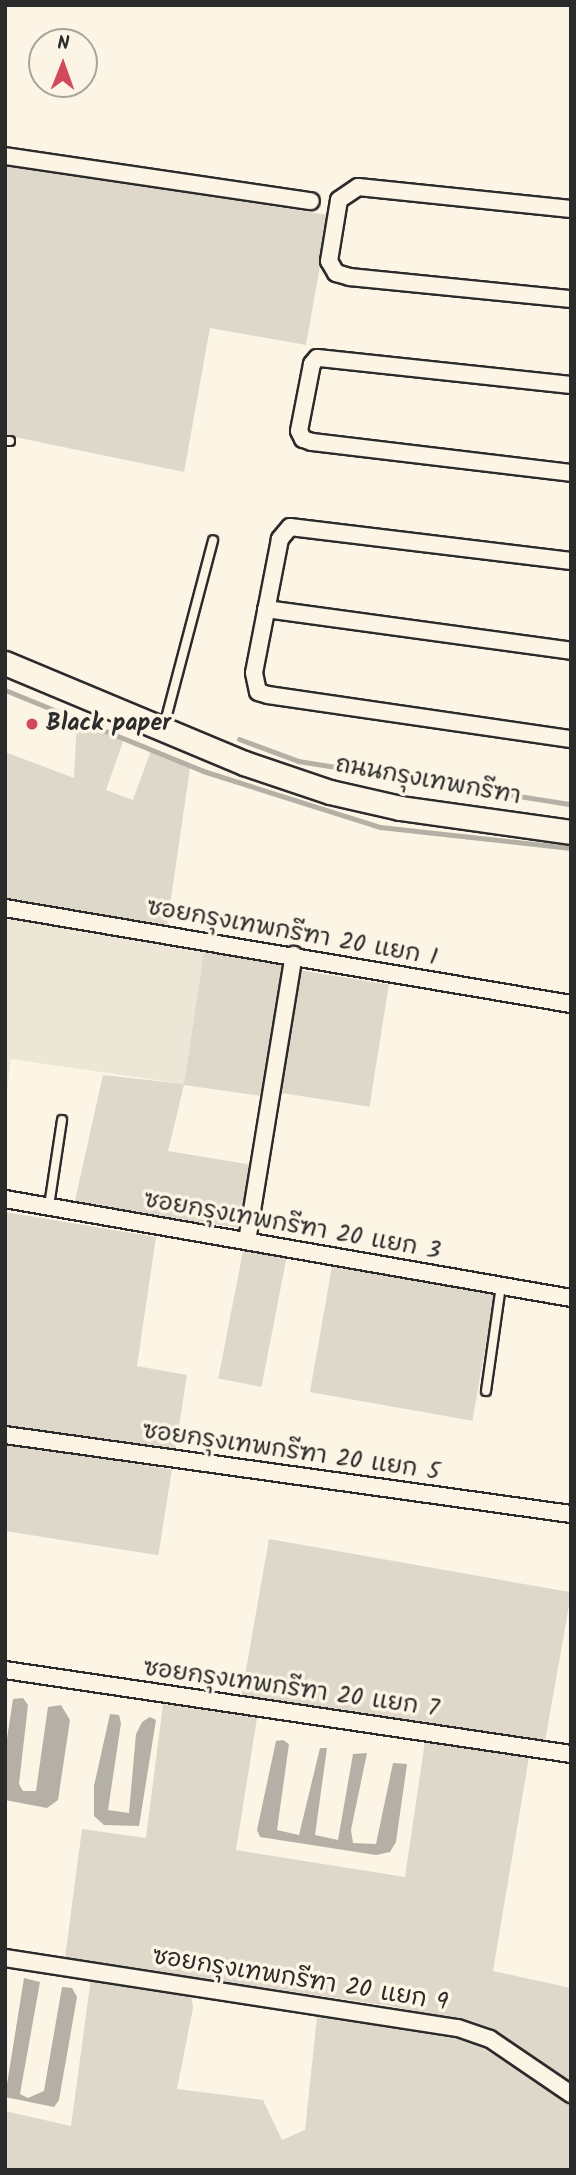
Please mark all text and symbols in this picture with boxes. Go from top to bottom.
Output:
north arrow [28,28,98,98]
text: N [57,29,70,59]
place label: Black paper [46,710,171,738]
marker: Black paper [24,716,40,732]
street label: ถนนกรุงเทพกรีฑา [333,751,523,811]
street label: ซอยกรุงเทพกรีฑา 20 แยก 1 [144,893,440,973]
street label: ซอยกรุงเทพกรีฑา 20 แยก 3 [141,1186,443,1266]
street label: ซอยกรุงเทพกรีฑา 20 แยก 5 [140,1417,442,1487]
street label: ซอยกรุงเทพกรีฑา 20 แยก 7 [141,1654,441,1724]
street label: ซอยกรุงเทพกรีฑา 20 แยก 9 [150,1942,450,2018]

